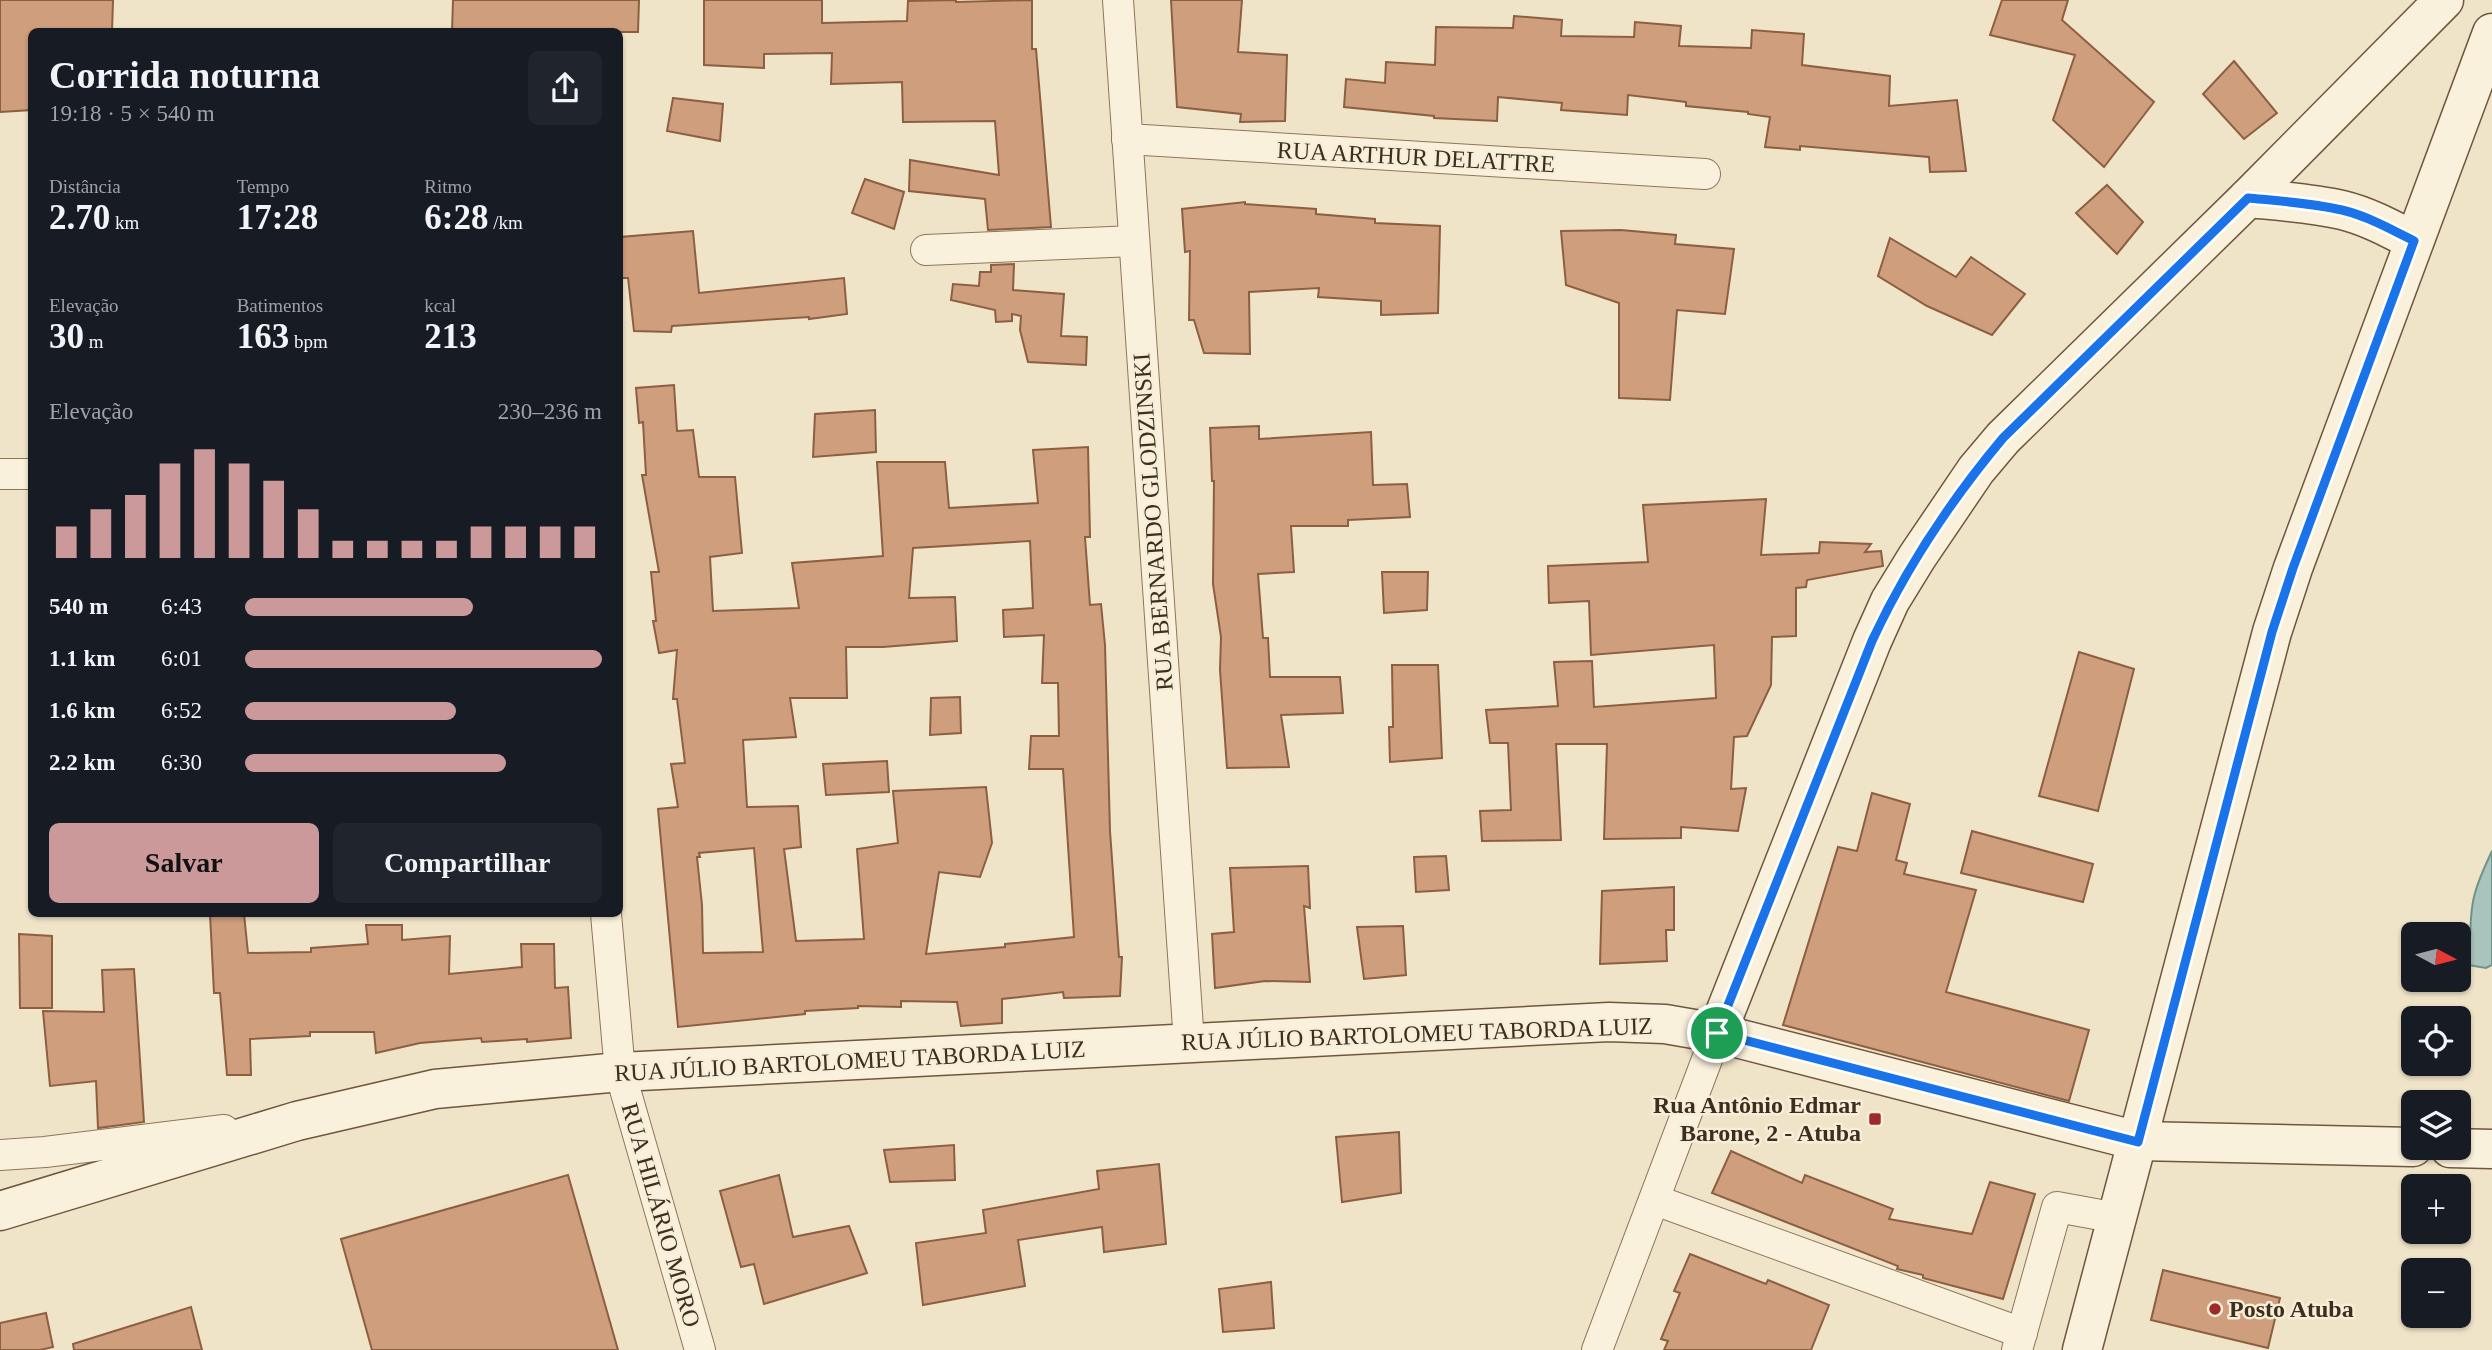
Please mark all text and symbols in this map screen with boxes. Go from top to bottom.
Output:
button: share [528,51,602,125]
text: Corrida noturna [49,54,320,96]
text: 19:18 · 5 × 540 m [49,101,215,126]
street label: RUA ARTHUR DELATTRE [1276,137,1556,177]
text: Distância [49,176,121,197]
text: Tempo [237,176,289,197]
text: Ritmo [424,176,472,197]
text: 2.70 [49,198,110,237]
text: 17:28 [237,198,318,237]
text: 6:28 [424,198,488,237]
text: km [110,212,139,233]
text: /km [488,212,523,233]
text: Elevação [49,295,119,316]
text: Batimentos [237,295,323,316]
text: kcal [424,295,456,316]
text: 30 [49,317,84,356]
text: 163 [237,317,289,356]
text: 213 [424,317,477,356]
text: m [84,331,104,352]
text: bpm [289,331,328,352]
street label: RUA BERNARDO GLODZINSKI [1128,352,1178,692]
text: Elevação [49,399,133,424]
text: 230–236 m [498,399,602,424]
text: 540 m [49,594,108,619]
text: 6:43 [161,594,202,619]
text: 1.1 km [49,646,115,671]
text: 6:01 [161,646,202,671]
text: 1.6 km [49,698,115,723]
text: 6:52 [161,698,202,723]
text: 2.2 km [49,750,115,775]
text: 6:30 [161,750,202,775]
button: Salvar [49,823,319,903]
button: Compartilhar [333,823,602,903]
north arrow [2401,922,2471,992]
map controls [2401,922,2471,1328]
pin [1687,1003,1747,1063]
button: locate [2401,1006,2471,1076]
street label: RUA JÚLIO BARTOLOMEU TABORDA LUIZ [1181,1013,1653,1055]
icon: arrive [1698,1014,1736,1052]
street label: RUA JÚLIO BARTOLOMEU TABORDA LUIZ [614,1036,1086,1086]
button: layers [2401,1090,2471,1160]
place label: Rua Antônio Edmar Barone, 2 - Atuba [1653,1092,1861,1146]
street label: RUA HILÁRIO MORO [617,1100,705,1330]
marker: Rua Antônio Edmar Barone, 2 - Atuba [1867,1111,1883,1127]
button: + [2401,1174,2471,1244]
button: − [2401,1258,2471,1328]
place label: Posto Atuba [2229,1296,2354,1322]
marker: Posto Atuba [2207,1301,2223,1317]

